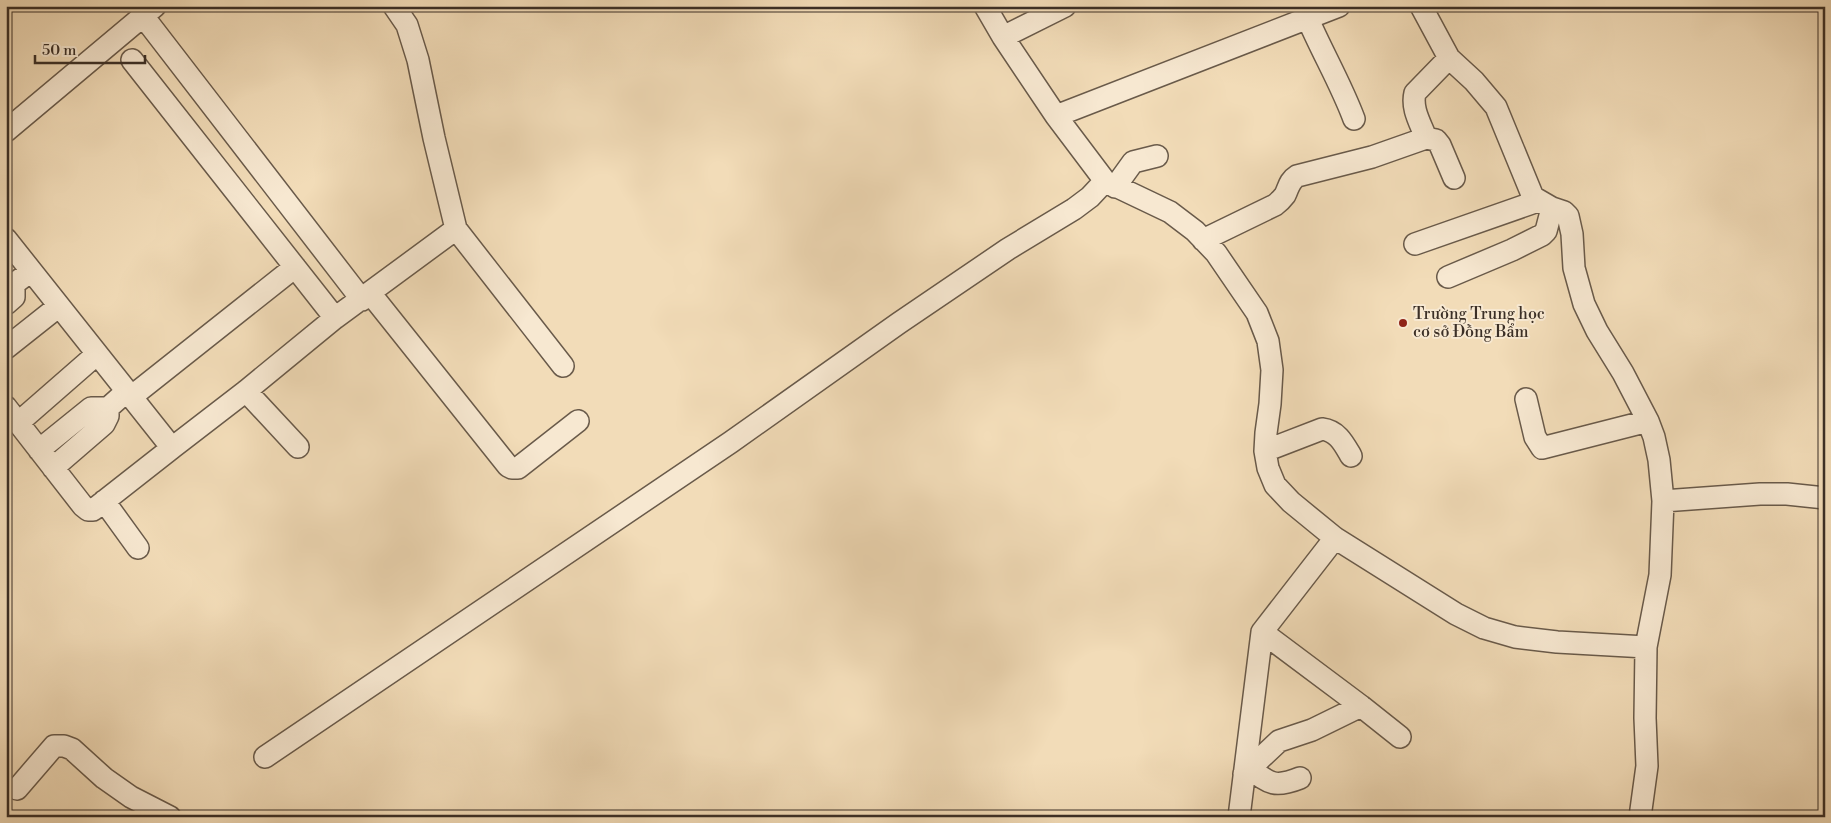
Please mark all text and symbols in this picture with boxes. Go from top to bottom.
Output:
scale bar [35,32,145,64]
text: 50 m [42,41,76,60]
place label: Trường Trung học cơ sở Đồng Bẩm [1413,304,1545,342]
marker: Trường Trung học cơ sở Đồng Bẩm [1397,317,1409,329]

